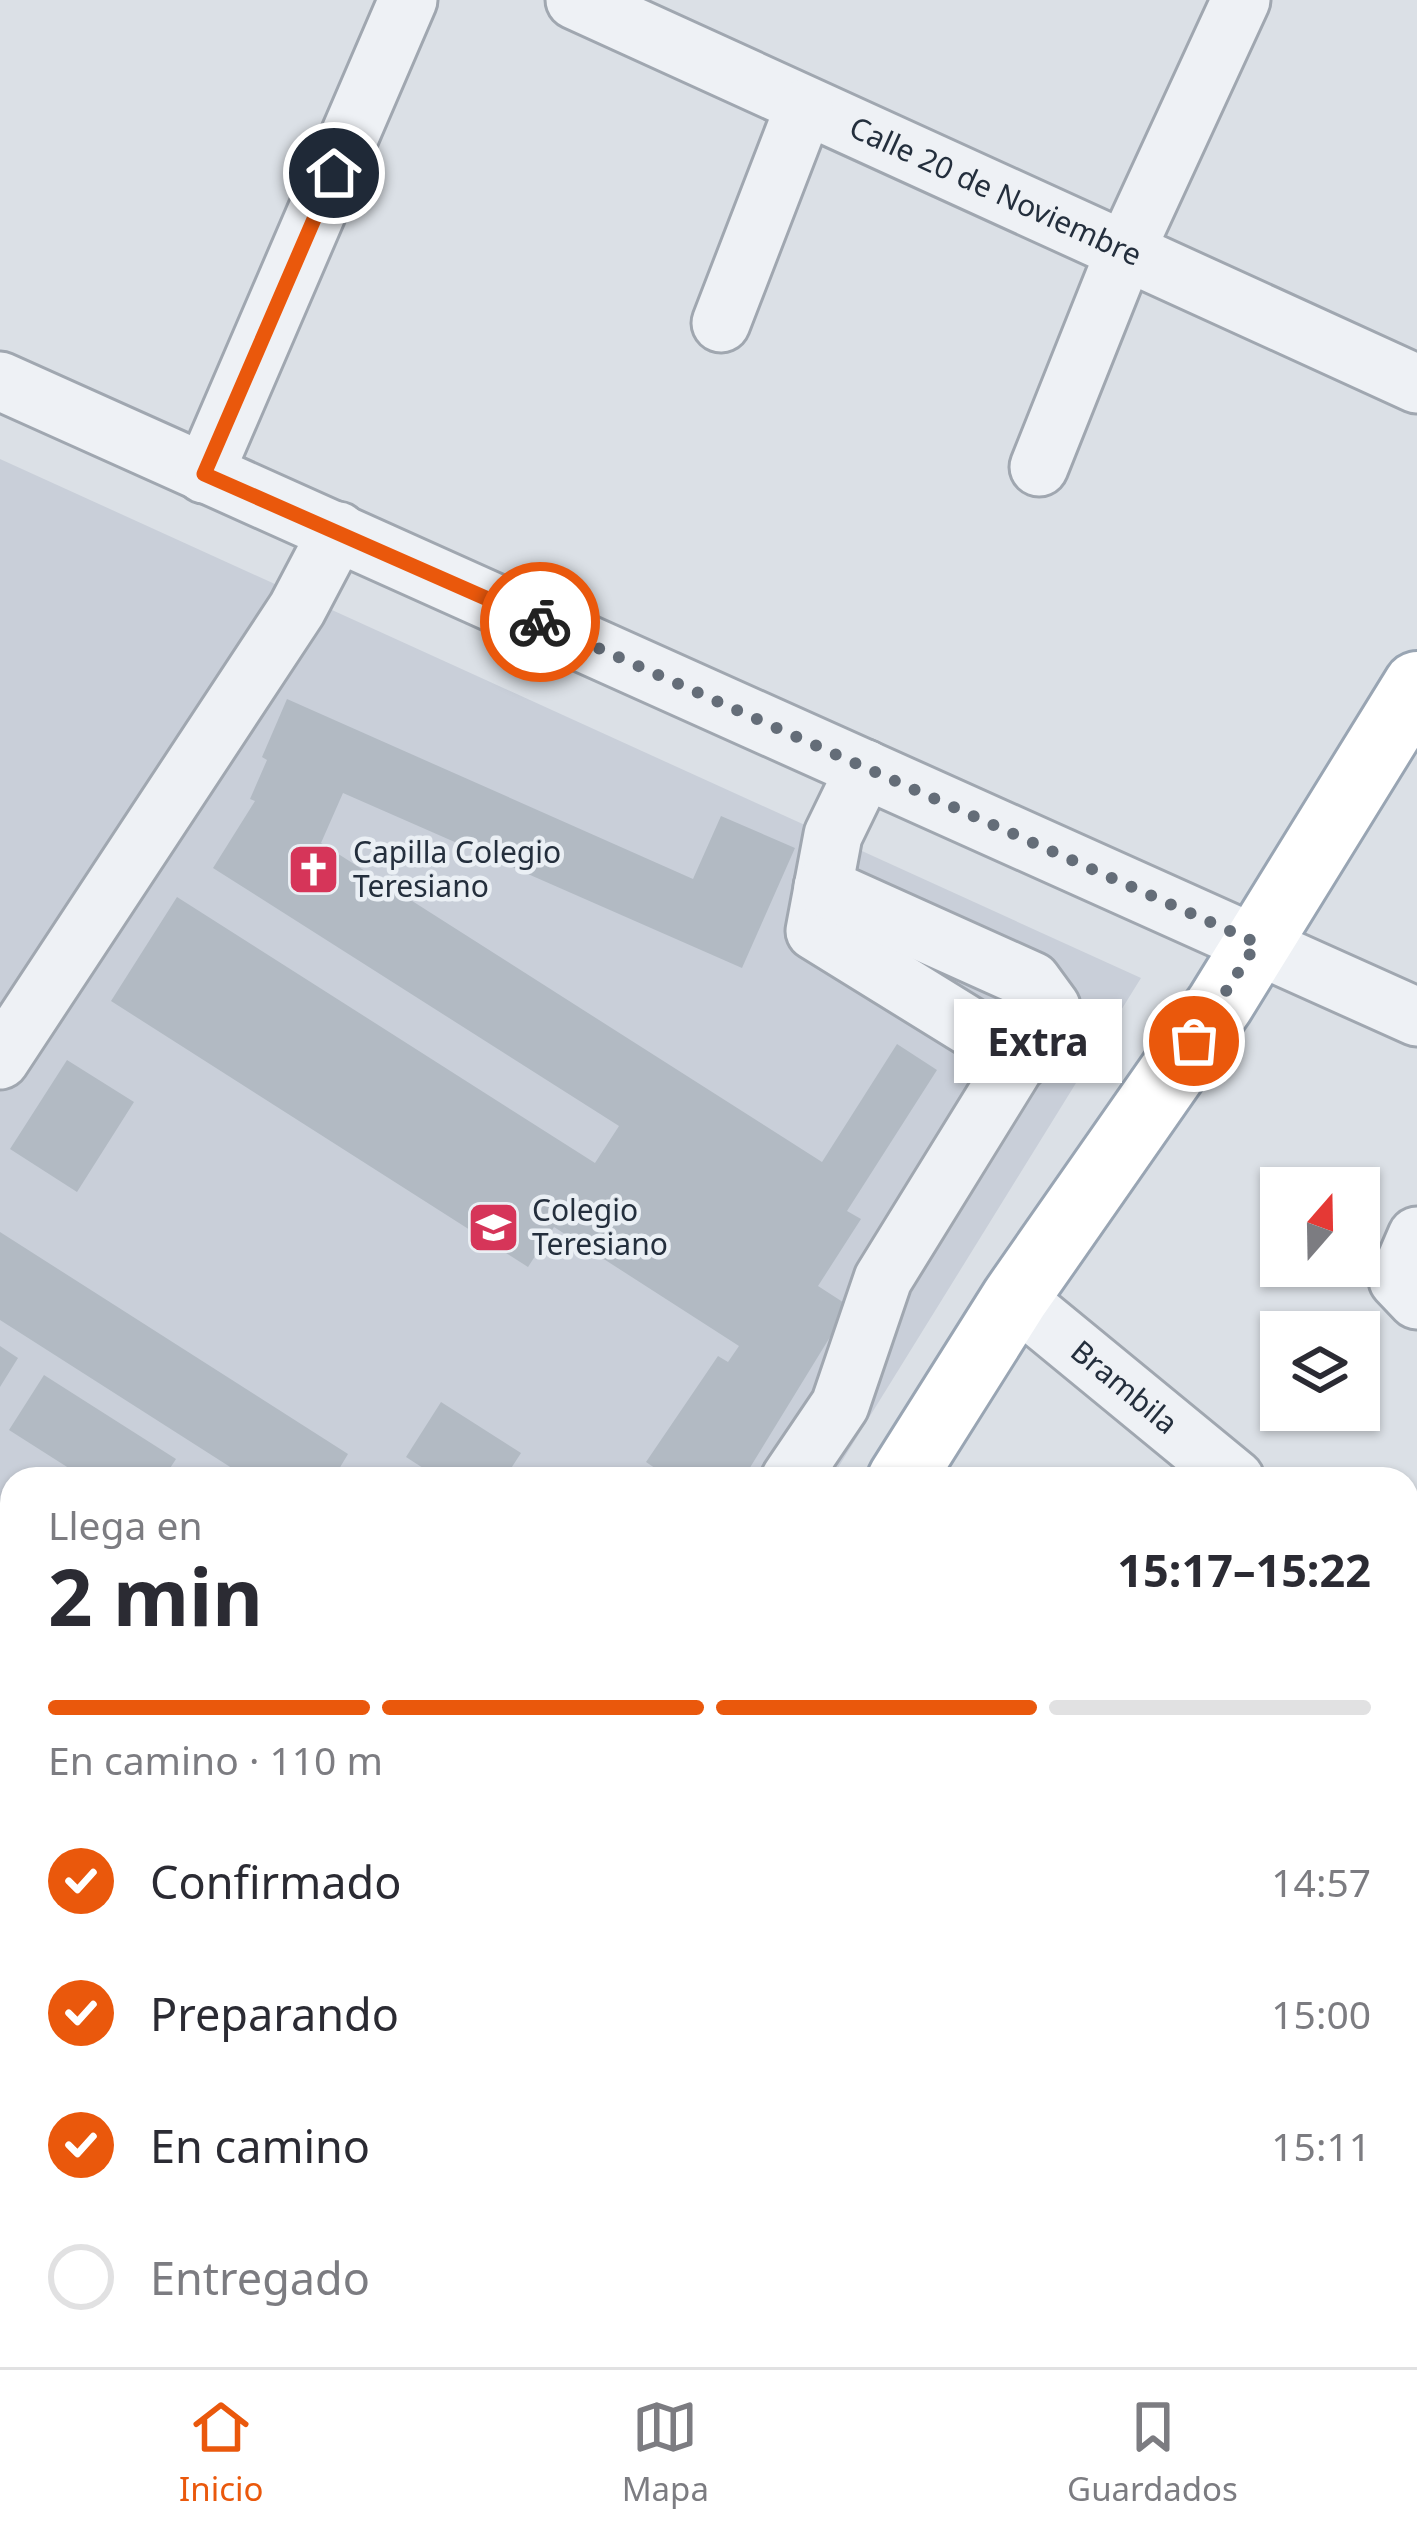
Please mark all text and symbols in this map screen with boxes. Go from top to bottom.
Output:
street label: Calle 20 de Noviembre [843,106,1149,275]
pin [283,122,385,224]
icon: home [301,140,367,206]
courier [480,562,600,682]
icon: bike [507,589,573,655]
place label: Capilla Colegio Teresiano [353,831,561,906]
church icon: Capilla Colegio Teresiano [286,842,342,898]
pin [1143,990,1245,1092]
callout: Extra [954,999,1122,1083]
icon: bag [1161,1008,1227,1074]
text: Extra [987,1014,1089,1067]
north arrow [1260,1167,1380,1287]
map controls [1260,1167,1380,1431]
place label: Colegio Teresiano [532,1189,668,1264]
school or university icon: Colegio Teresiano [465,1200,521,1256]
button: layers [1260,1311,1380,1431]
street label: Brambila [1063,1330,1187,1443]
text: Llega en [48,1498,203,1551]
text: 15:17–15:22 [1117,1539,1371,1600]
text: 2 min [48,1543,263,1649]
text: En camino · 110 m [48,1733,383,1786]
icon: check [48,1848,114,1914]
text: Confirmado [150,1851,401,1912]
text: 14:57 [1271,1855,1371,1908]
icon: check [48,1980,114,2046]
text: Preparando [150,1983,399,2044]
text: 15:00 [1271,1987,1371,2040]
icon: check [48,2112,114,2178]
text: En camino [150,2115,370,2176]
text: 15:11 [1271,2119,1371,2172]
text: Entregado [150,2247,370,2308]
tab: Inicio [179,2394,264,2511]
tab: Mapa [622,2394,709,2511]
tab: Guardados [1067,2394,1238,2511]

